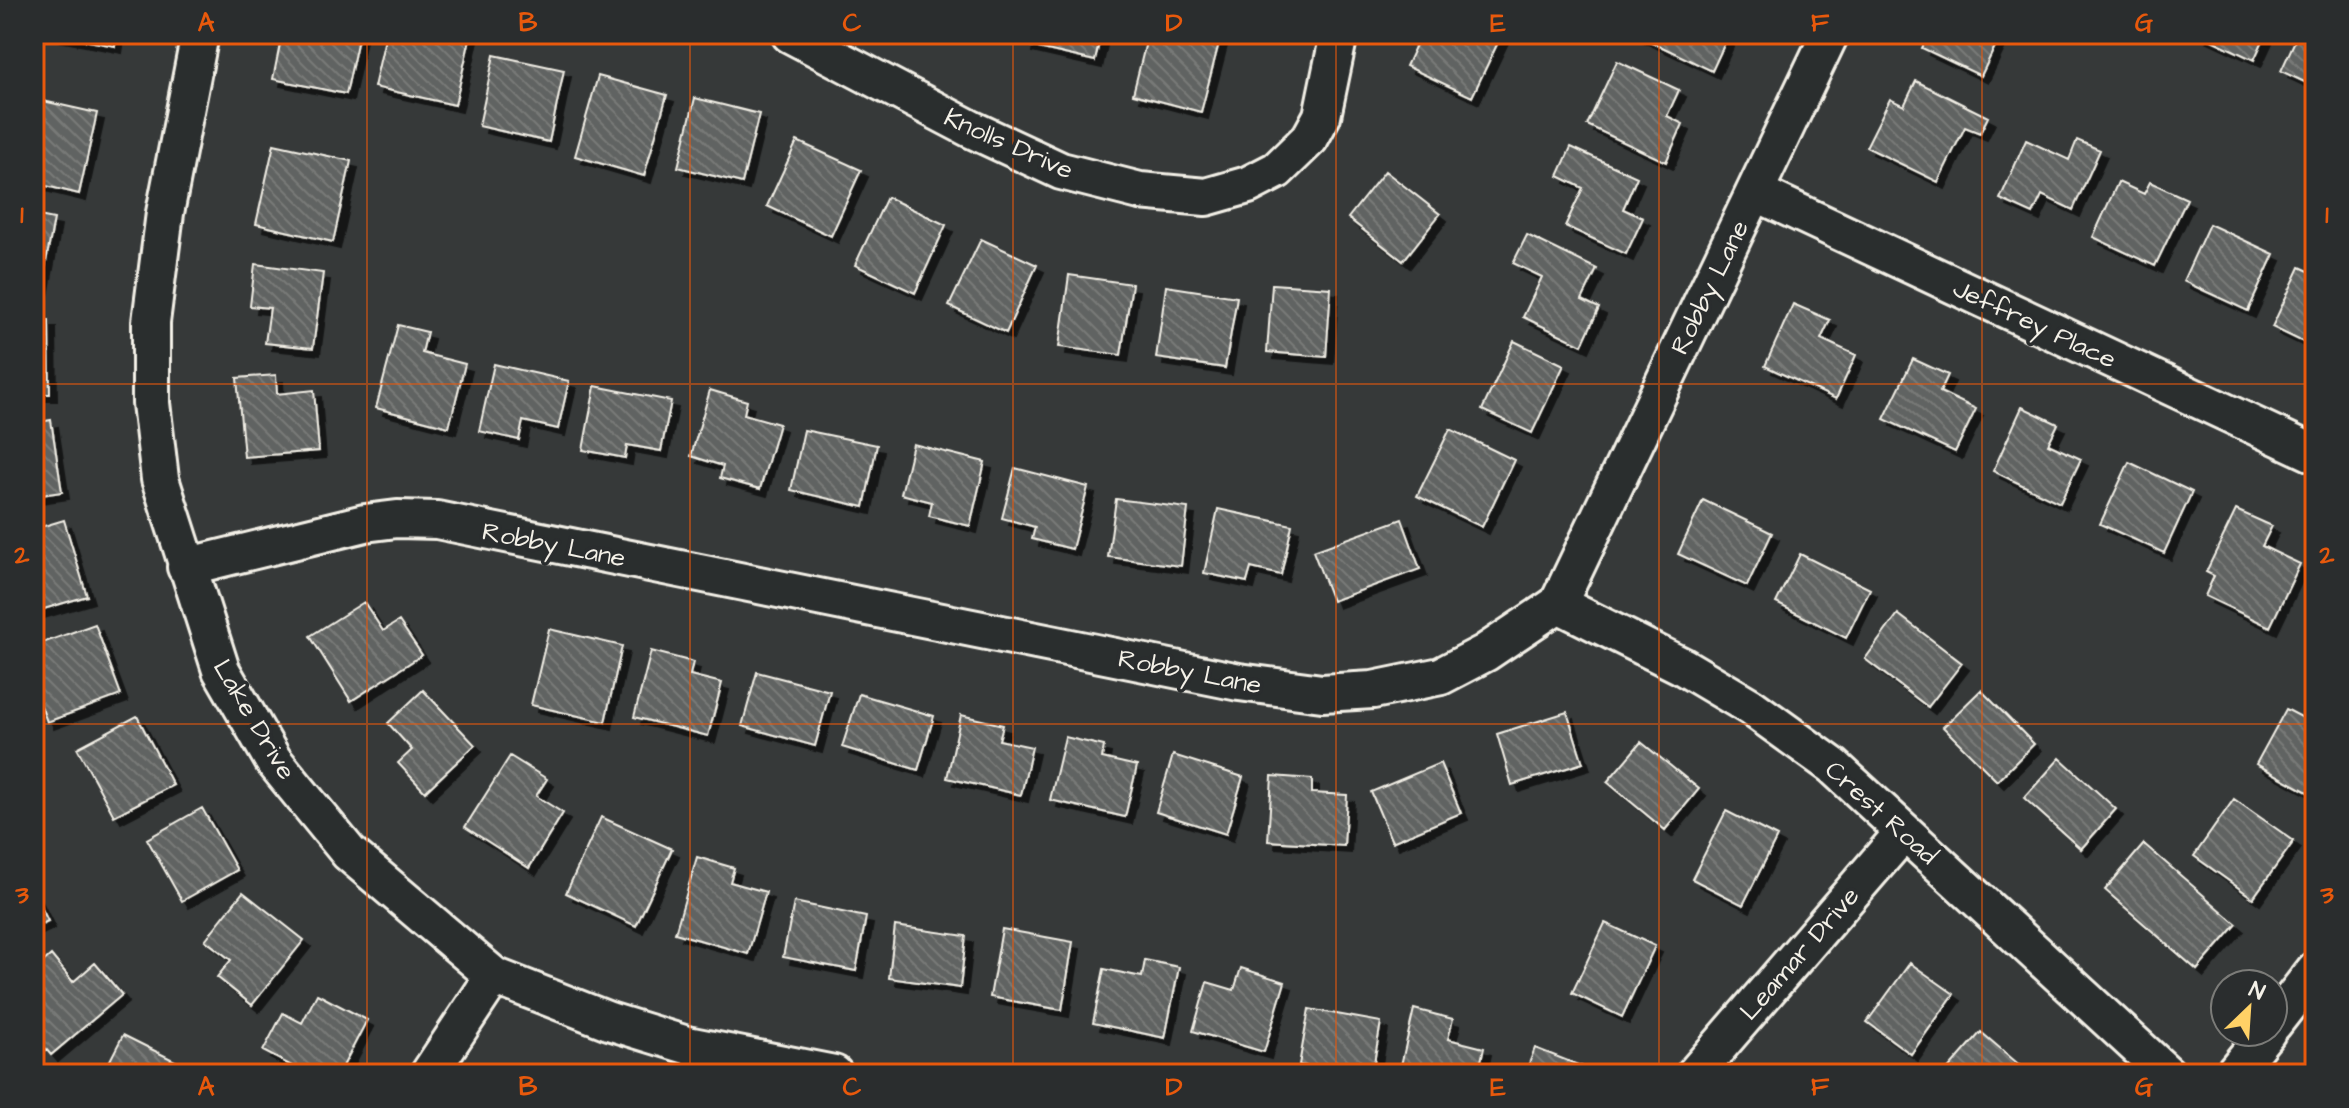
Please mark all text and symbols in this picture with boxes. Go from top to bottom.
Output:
text: A [198,5,215,41]
text: B [519,5,538,41]
text: C [843,5,862,41]
text: D [1166,5,1183,41]
text: E [1490,5,1506,41]
text: F [1811,5,1830,41]
text: G [2135,5,2153,41]
street label: Knolls Drive [938,99,1079,188]
text: 1 [20,197,24,233]
text: 1 [2325,197,2329,233]
street label: Robby Lane [1662,214,1760,362]
street label: Jeffrey Place [1946,270,2122,379]
street label: Robby Lane [479,513,629,578]
text: 2 [14,537,30,573]
text: 2 [2319,537,2335,573]
street label: Robby Lane [1115,640,1265,705]
street label: Lake Drive [204,653,304,786]
street label: Crest Road [1817,752,1946,873]
text: 3 [14,877,29,913]
text: 3 [2319,877,2334,913]
street label: Leamar Drive [1732,879,1868,1028]
north arrow [2209,968,2289,1048]
text: N [2244,974,2270,1008]
text: A [198,1069,215,1105]
text: B [519,1069,538,1105]
text: C [843,1069,862,1105]
text: D [1166,1069,1183,1105]
text: E [1490,1069,1506,1105]
text: F [1811,1069,1830,1105]
text: G [2135,1069,2153,1105]

